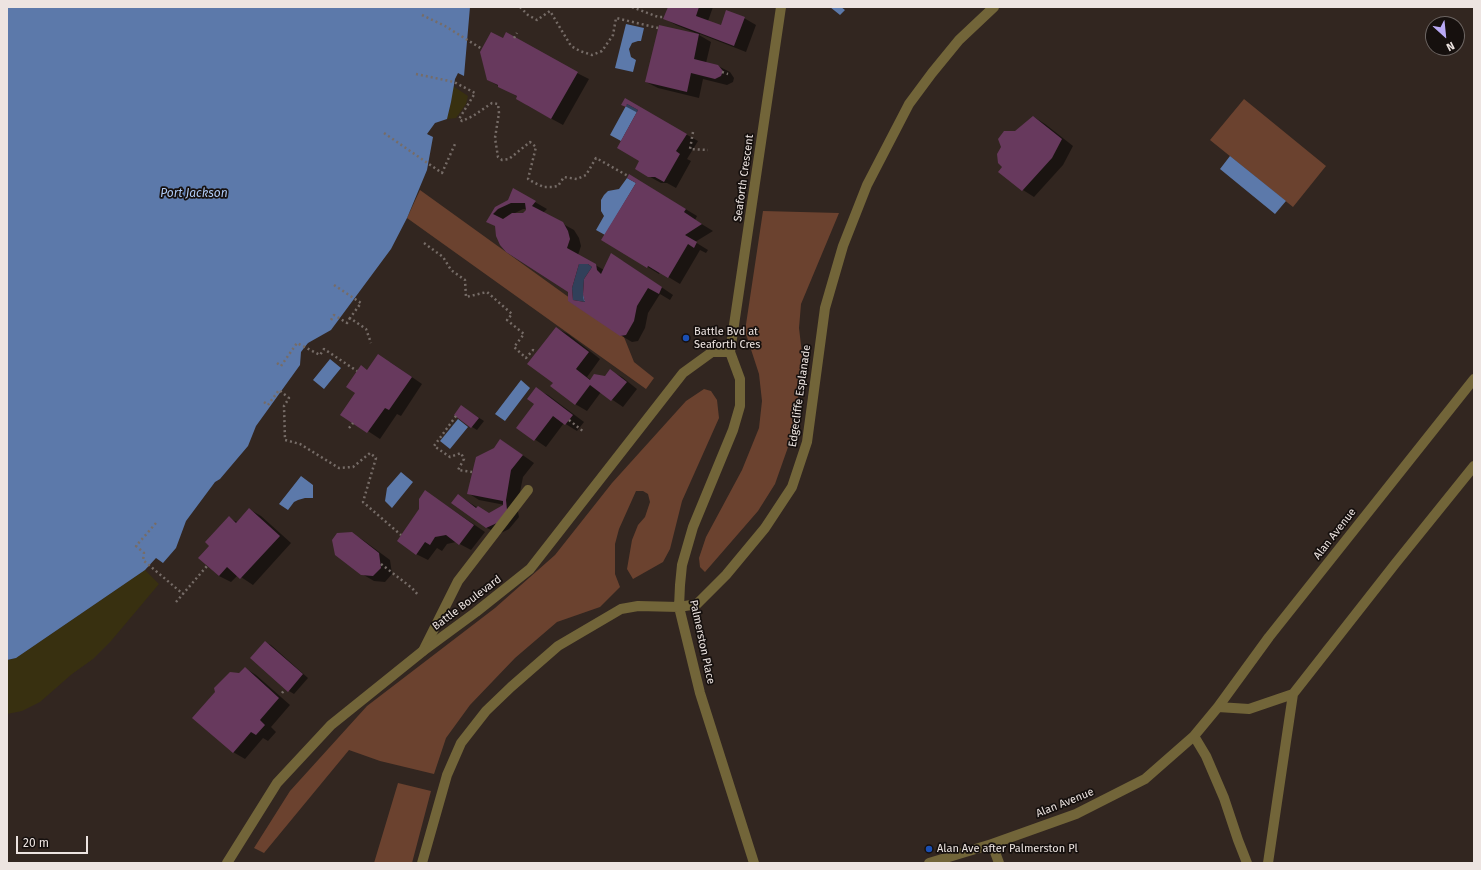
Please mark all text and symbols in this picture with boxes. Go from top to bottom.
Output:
north arrow [1425,16,1465,56]
text: N [1444,39,1456,54]
street label: Seaforth Crescent [731,134,757,222]
water label: Port Jackson [160,187,228,201]
place label: Battle Bvd at Seaforth Cres [694,325,760,351]
marker: Battle Bvd at Seaforth Cres [681,333,691,343]
street label: Edgecliffe Esplanade [786,344,814,448]
street label: Alan Avenue [1311,506,1359,562]
street label: Battle Boulevard [430,573,504,633]
street label: Palmerston Place [687,599,717,685]
street label: Alan Avenue [1034,785,1096,821]
scale bar [18,828,90,854]
text: 20 m [23,836,49,850]
place label: Alan Ave after Palmerston Pl [937,842,1078,856]
marker: Alan Ave after Palmerston Pl [924,844,934,854]

